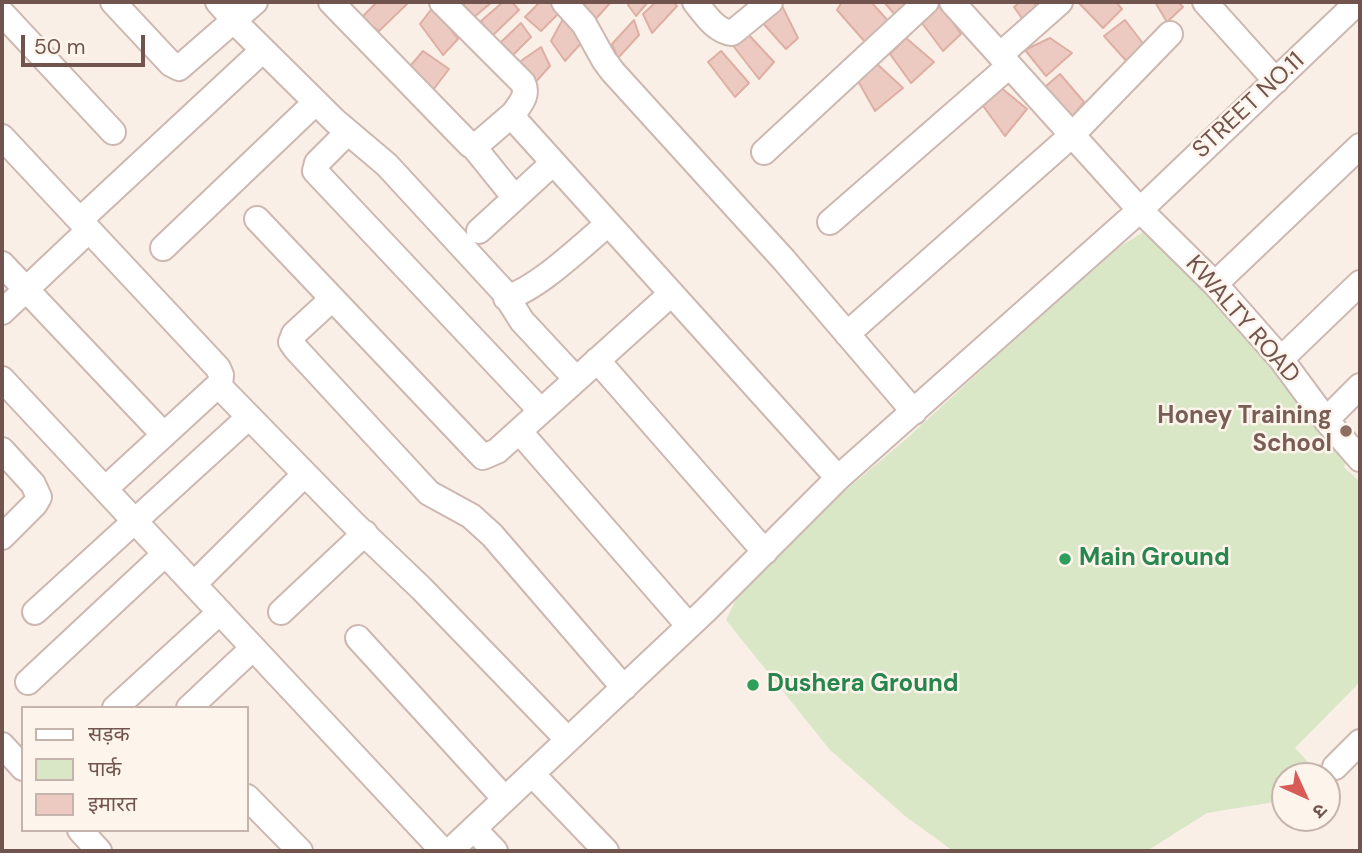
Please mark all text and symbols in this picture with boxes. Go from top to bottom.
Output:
scale bar [24,21,149,65]
text: 50 m [34,33,85,61]
street label: STREET NO.11 [1187,47,1311,165]
street label: KWALTY ROAD [1179,250,1305,390]
place label: Honey Training School [1157,403,1332,459]
marker: Honey Training School [1338,423,1354,439]
place label: Main Ground [1079,545,1230,573]
marker: Main Ground [1057,551,1073,567]
place label: Dushera Ground [767,671,959,699]
marker: Dushera Ground [745,677,761,693]
legend [21,706,248,832]
text: सड़क [88,720,130,748]
text: पार्क [88,755,122,783]
north arrow [1271,762,1341,832]
text: इमारत [88,790,137,818]
text: उ [1307,798,1333,824]

